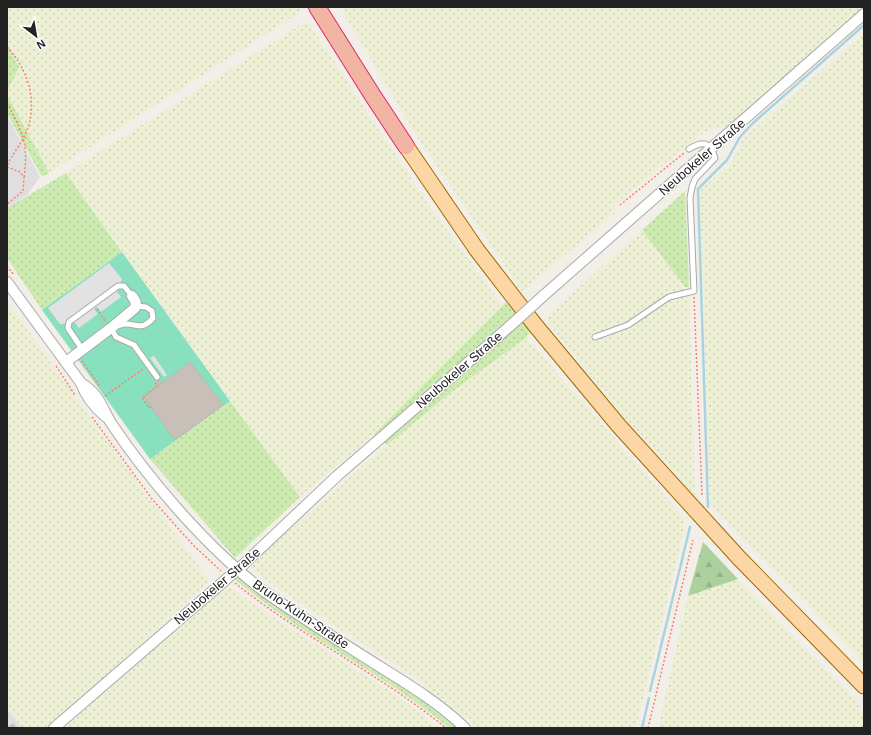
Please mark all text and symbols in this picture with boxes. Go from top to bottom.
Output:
north arrow [16,16,56,56]
text: N [35,37,48,52]
street label: Neubokeler Straße [656,116,748,198]
street label: Neubokeler Straße [413,329,505,411]
street label: Neubokeler Straße [171,545,263,627]
street label: Bruno-Kuhn-Straße [250,576,352,652]

